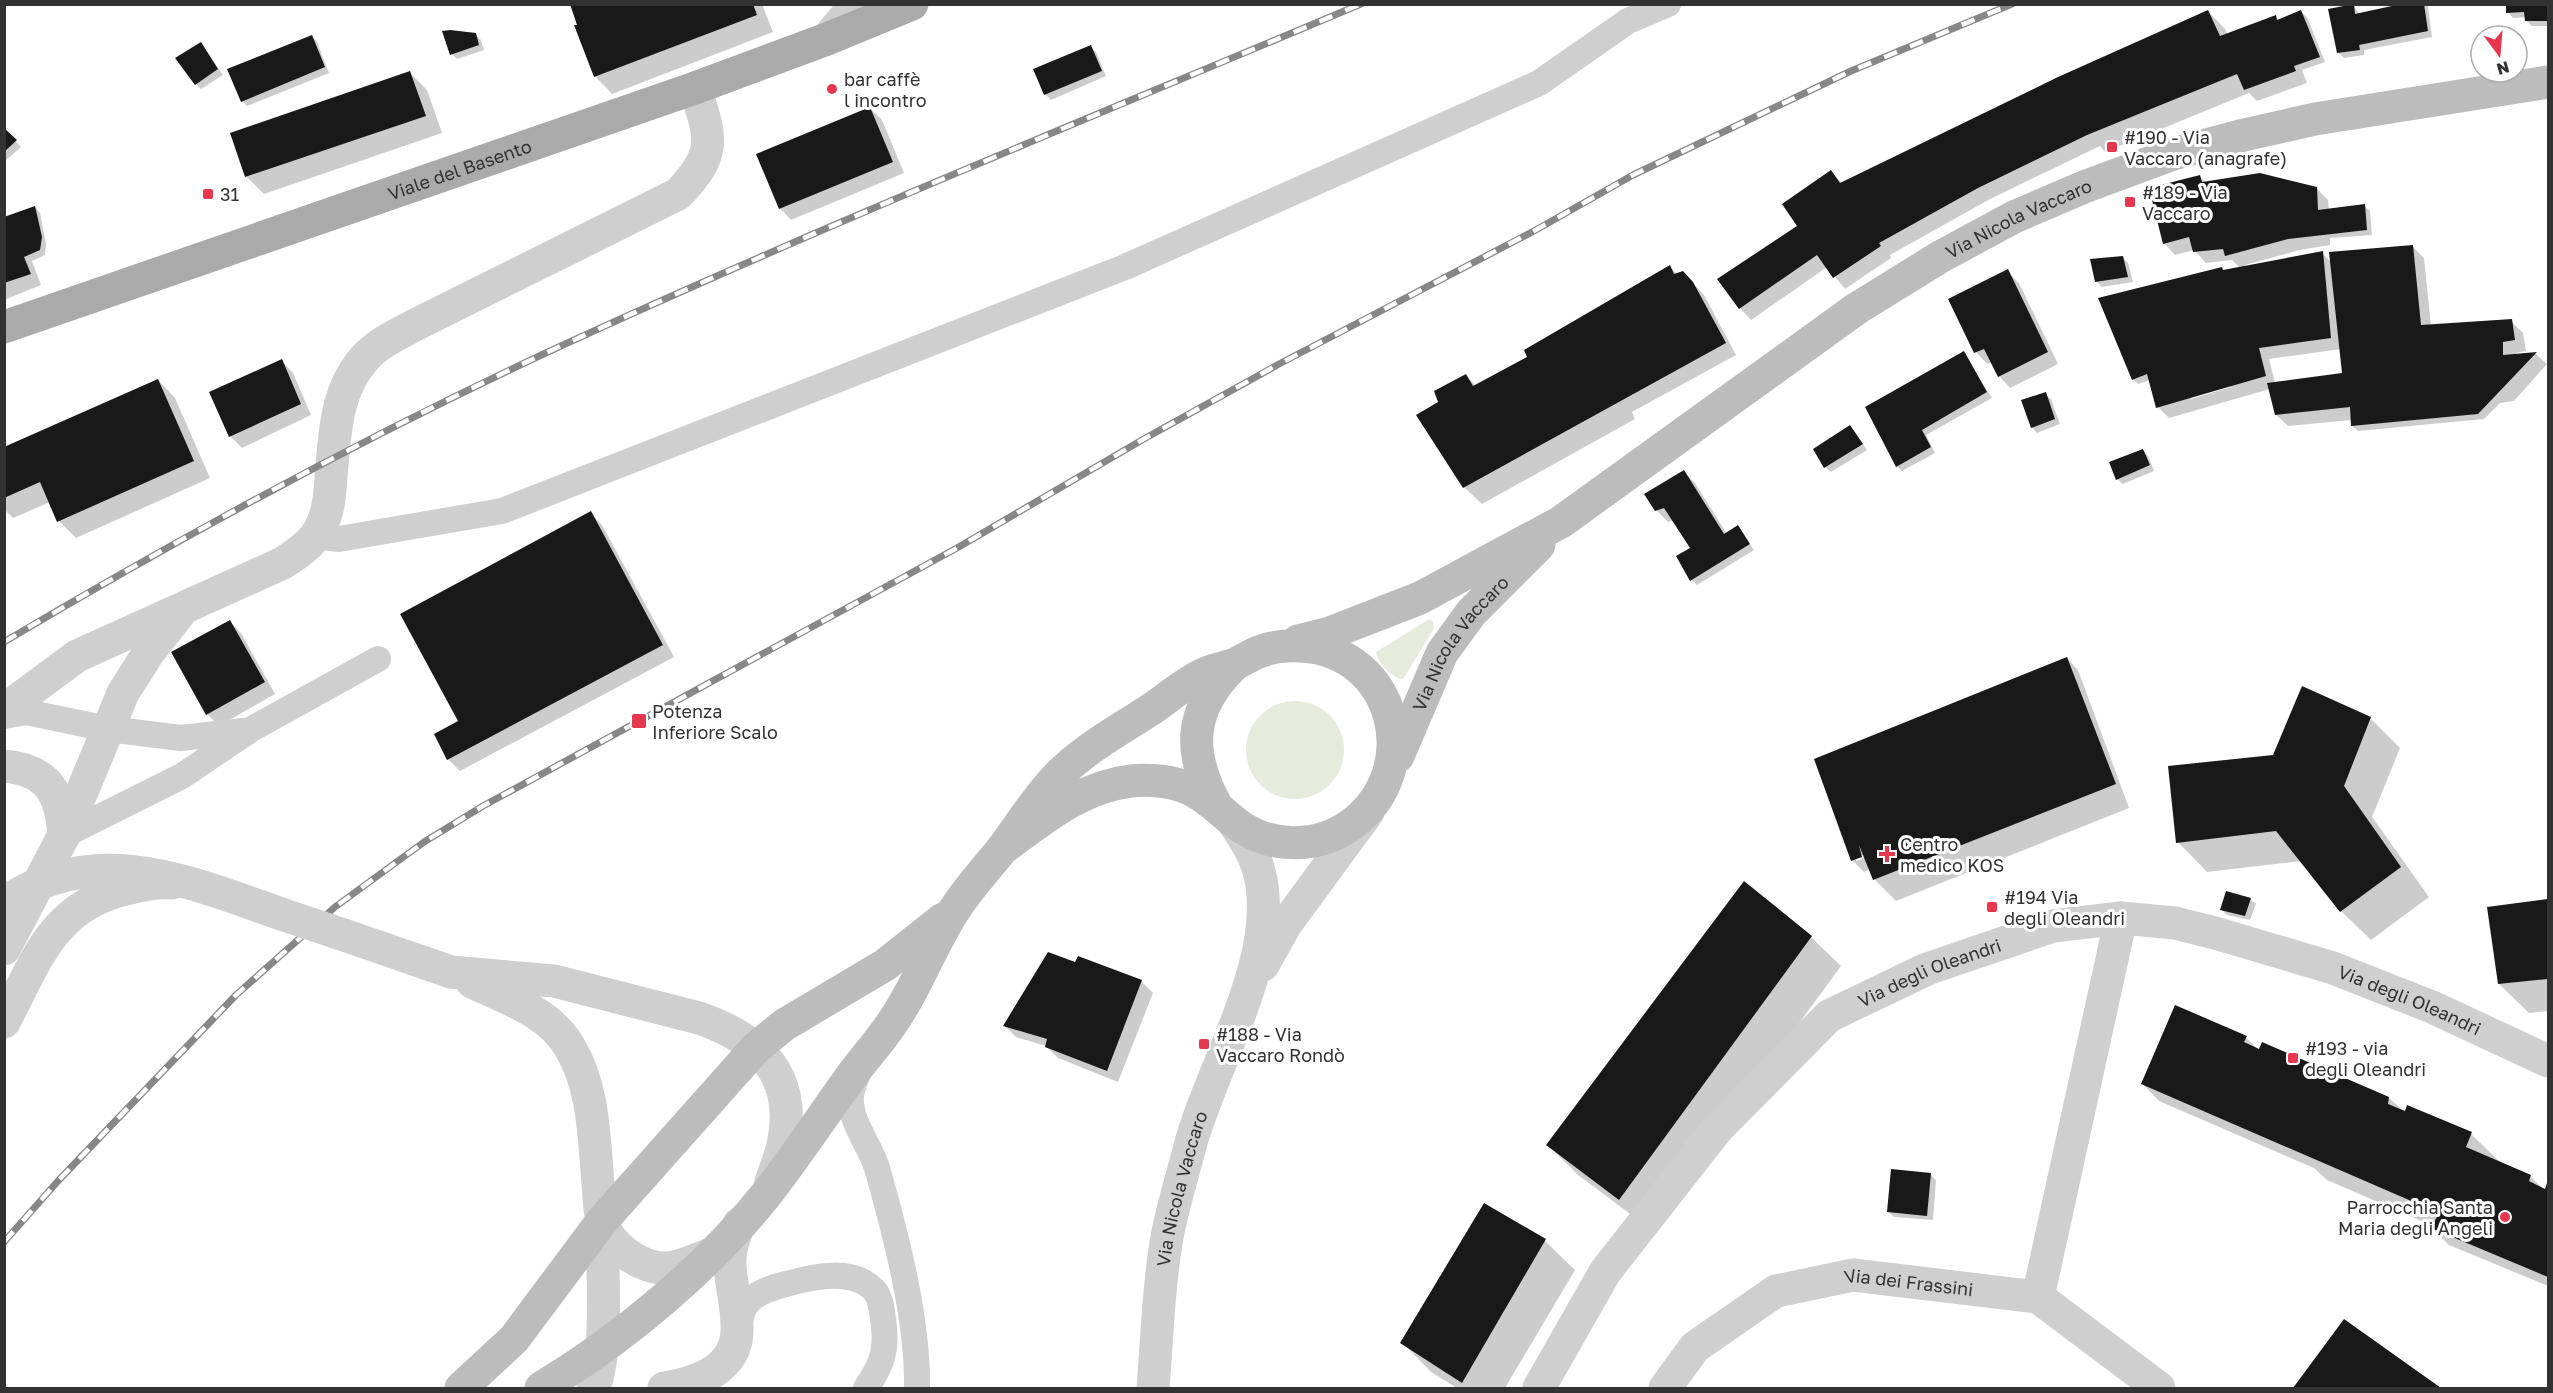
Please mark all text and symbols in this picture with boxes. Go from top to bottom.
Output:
north arrow [2469,24,2529,84]
text: N [2495,57,2512,80]
place label: bar caffè l incontro [844,68,927,111]
marker: bar caffè l incontro [825,82,839,96]
place label: #190 - Via Vaccaro (anagrafe) [2124,126,2287,169]
street label: Viale del Basento [385,134,534,204]
marker: #190 - Via Vaccaro (anagrafe) [2105,140,2119,154]
street label: Via Nicola Vaccaro [1942,174,2095,263]
place label: #189 - Via Vaccaro [2142,181,2228,224]
place label: 31 [220,183,240,205]
marker: 31 [201,187,215,201]
marker: #189 - Via Vaccaro [2123,195,2137,209]
street label: Via Nicola Vaccaro [1408,571,1513,714]
place label: Potenza Inferiore Scalo [652,700,778,743]
marker: Potenza Inferiore Scalo [630,712,648,730]
place label: Centro medico KOS [1900,833,2004,876]
marker: Centro medico KOS [1878,845,1896,863]
place label: #194 Via degli Oleandri [2004,886,2125,929]
marker: #194 Via degli Oleandri [1985,900,1999,914]
street label: Via degli Oleandri [1854,934,2004,1011]
street label: Via degli Oleandri [2335,960,2485,1039]
place label: #188 - Via Vaccaro Rondò [1216,1023,1345,1066]
marker: #188 - Via Vaccaro Rondò [1197,1037,1211,1051]
place label: #193 - via degli Oleandri [2305,1037,2426,1080]
marker: #193 - via degli Oleandri [2286,1051,2300,1065]
street label: Via Nicola Vaccaro [1152,1108,1212,1268]
place label: Parrocchia Santa Maria degli Angeli [2338,1196,2493,1239]
marker: Parrocchia Santa Maria degli Angeli [2498,1210,2512,1224]
street label: Via dei Frassini [1842,1264,1975,1300]

